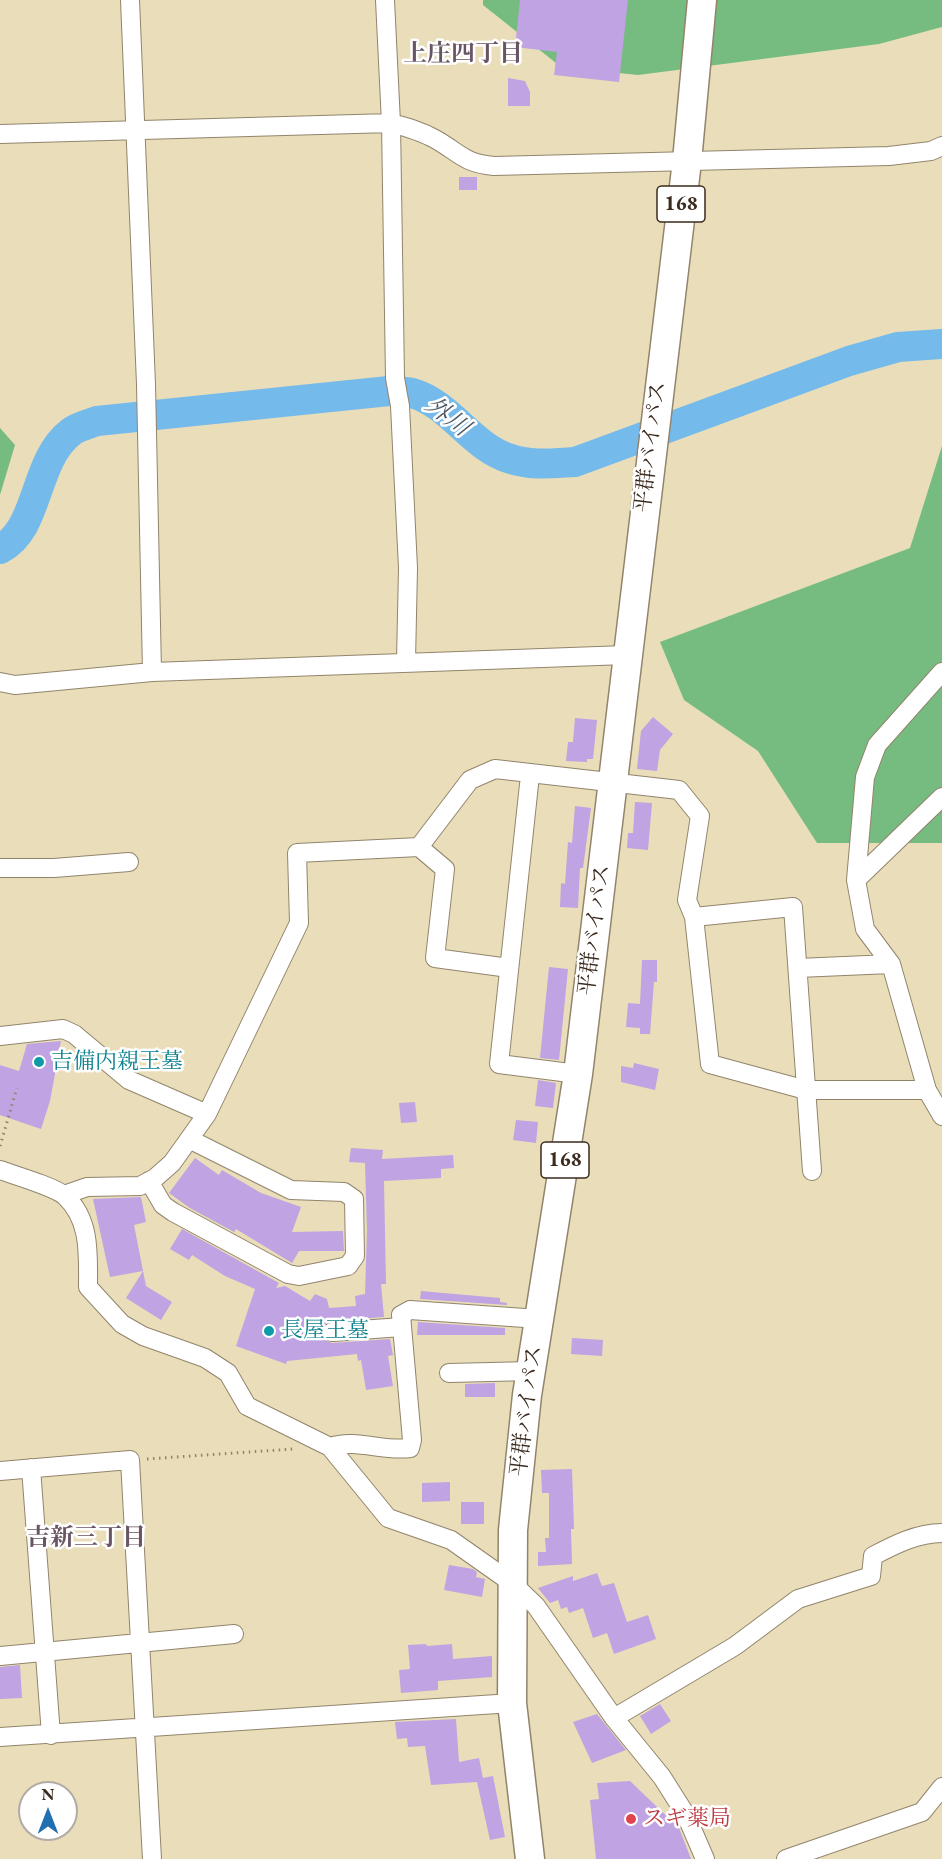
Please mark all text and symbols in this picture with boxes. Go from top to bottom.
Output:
district label: 上庄四丁目 [403,40,523,68]
road number: 168 [657,186,705,222]
street label: 平群バイパス [630,380,672,514]
water label: 外川 [419,391,475,443]
street label: 平群バイパス [574,863,616,997]
place label: 吉備内親王墓 [51,1049,183,1075]
marker: 吉備内親王墓 [32,1055,46,1069]
road number: 168 [541,1142,589,1178]
place label: 長屋王墓 [281,1318,369,1344]
marker: 長屋王墓 [262,1324,276,1338]
street label: 平群バイパス [506,1344,548,1478]
district label: 吉新三丁目 [26,1524,146,1552]
north arrow [18,1781,78,1841]
text: N [42,1784,54,1805]
place label: スギ薬局 [643,1806,731,1832]
marker: スギ薬局 [624,1812,638,1826]

